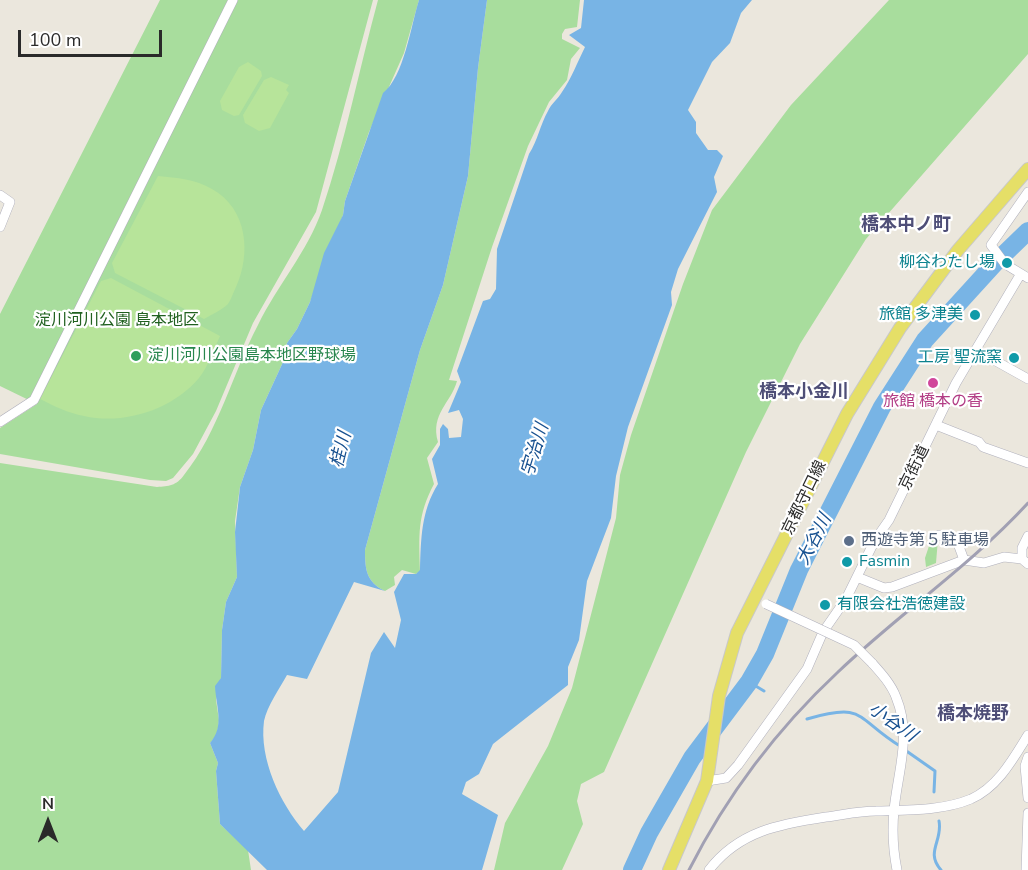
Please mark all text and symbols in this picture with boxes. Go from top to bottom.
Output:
scale bar [21,18,165,56]
text: 100 m [29,28,81,52]
district label: 橋本中ノ町 [861,215,951,237]
place label: 柳谷わたし場 [899,253,995,273]
marker: 柳谷わたし場 [1000,256,1014,270]
place label: 旅館 多津美 [879,305,963,325]
marker: 旅館 多津美 [968,308,982,322]
park label: 淀川河川公園 島本地区 [35,311,199,331]
place label: 淀川河川公園島本地区野球場 [148,346,356,366]
place label: 工房 聖流窯 [918,348,1002,368]
marker: 淀川河川公園島本地区野球場 [129,349,143,363]
marker: 工房 聖流窯 [1007,351,1021,365]
marker: 旅館 橋本の香 [926,376,940,390]
district label: 橋本小金川 [759,382,849,404]
place label: 旅館 橋本の香 [883,392,983,412]
water label: 宇治川 [518,421,554,479]
water label: 桂川 [327,430,357,470]
street label: 京街道 [896,442,934,494]
street label: 京都守口線 [779,458,831,538]
water label: 大谷川 [793,511,837,569]
place label: 西遊寺第５駐車場 [861,531,989,551]
marker: 西遊寺第５駐車場 [842,534,856,548]
place label: Fasmin [859,552,910,572]
marker: Fasmin [840,555,854,569]
place label: 有限会社浩徳建設 [837,595,965,615]
marker: 有限会社浩徳建設 [818,598,832,612]
water label: 小谷川 [864,699,920,747]
district label: 橋本焼野 [937,704,1009,726]
north arrow [18,792,78,852]
text: N [42,793,54,815]

